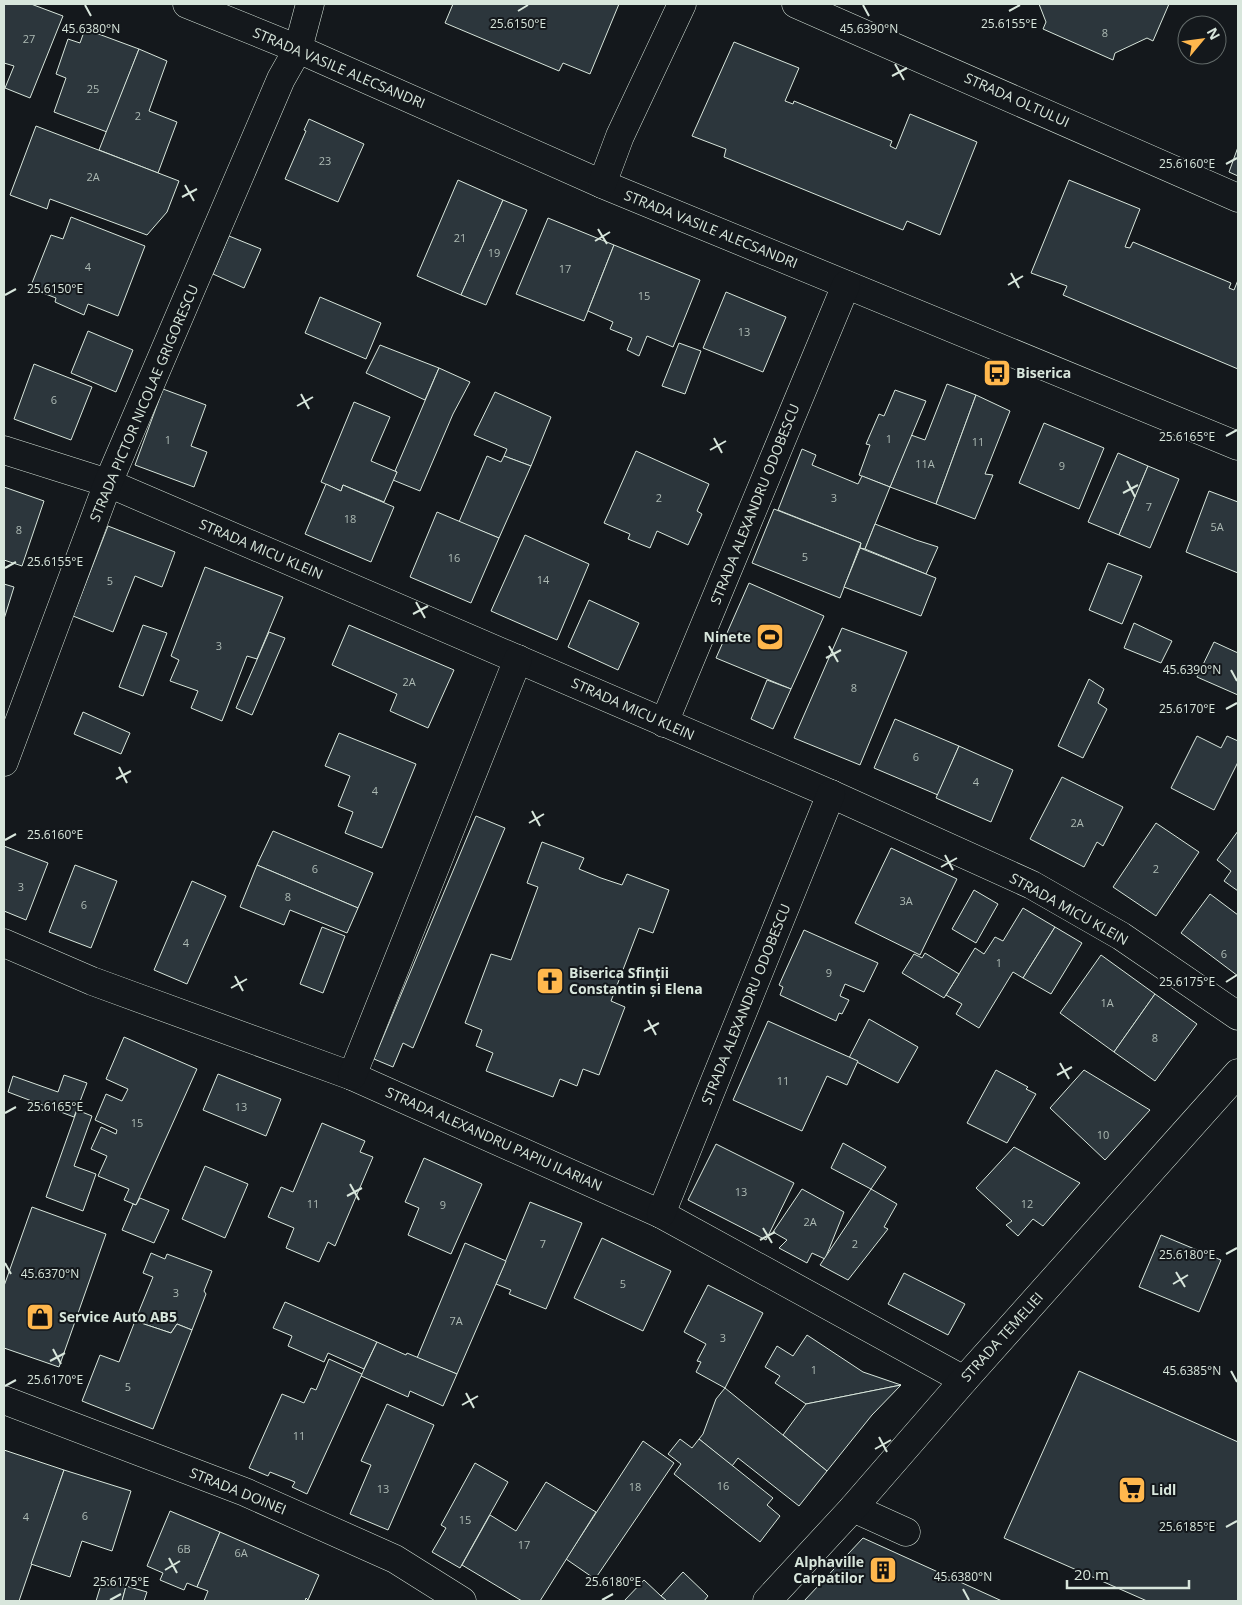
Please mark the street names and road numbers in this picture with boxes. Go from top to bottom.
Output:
street label: STRADA VASILE ALECSANDRI [250,23,428,113]
street label: STRADA OLTULUI [962,68,1073,131]
street label: STRADA VASILE ALECSANDRI [622,185,801,272]
street label: STRADA PICTOR NICOLAE GRIGORESCU [85,281,202,524]
street label: STRADA ALEXANDRU ODOBESCU [705,401,804,607]
street label: STRADA MICU KLEIN [196,514,326,583]
street label: STRADA MICU KLEIN [569,673,698,744]
street label: STRADA MICU KLEIN [1007,868,1132,949]
street label: STRADA ALEXANDRU ODOBESCU [696,901,795,1107]
street label: STRADA ALEXANDRU PAPIU ILARIAN [383,1082,605,1195]
street label: STRADA TEMELIEI [956,1288,1047,1385]
street label: STRADA DOINEI [187,1462,289,1519]

